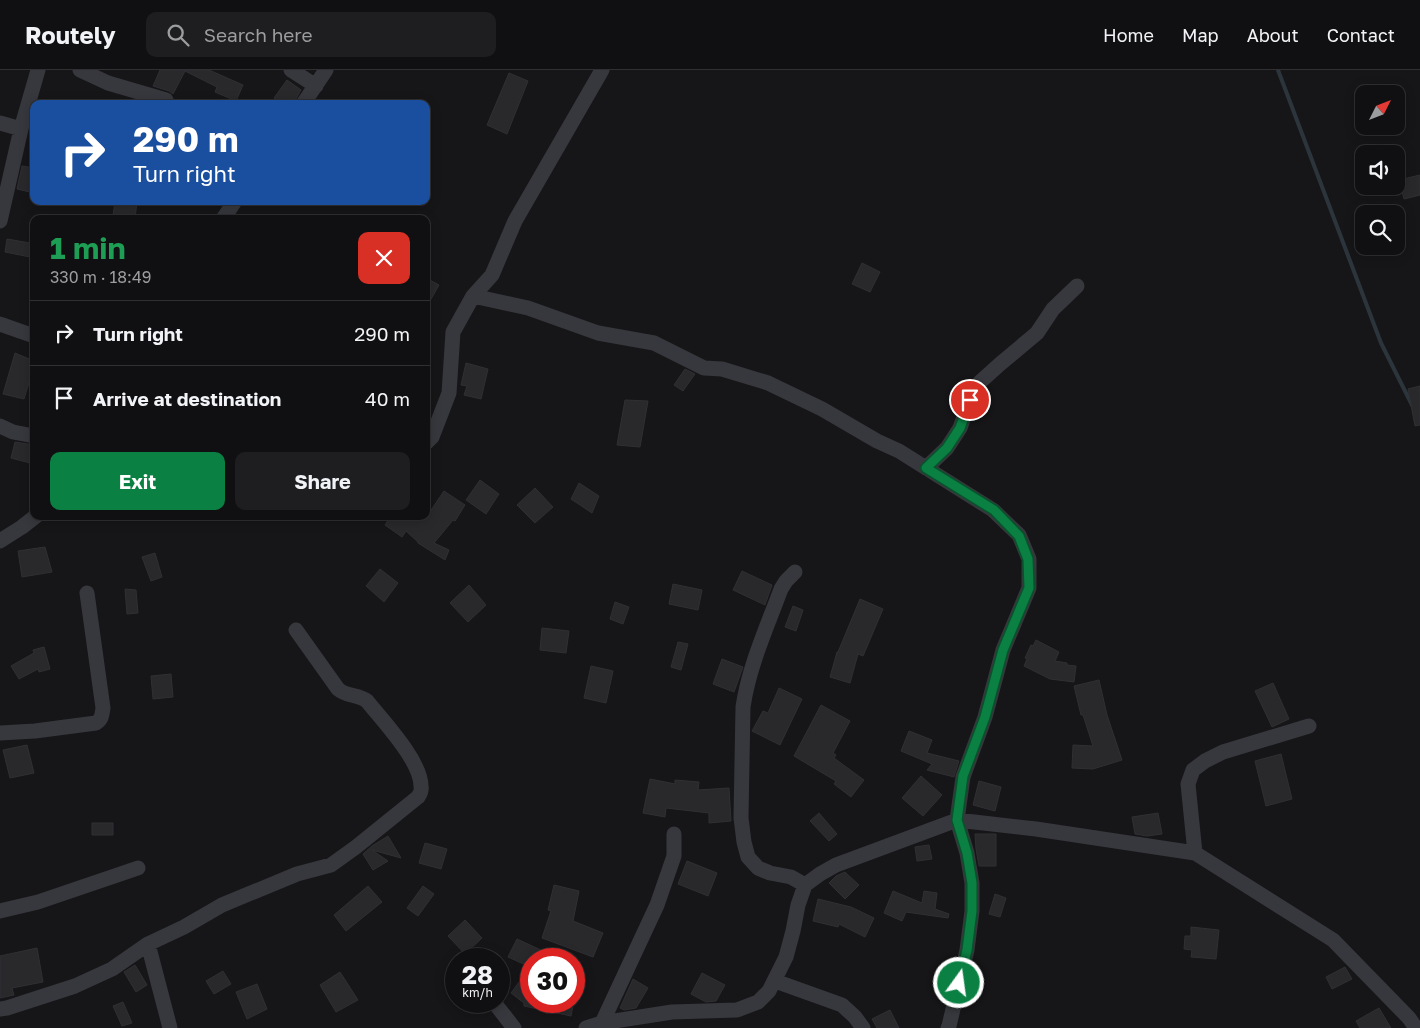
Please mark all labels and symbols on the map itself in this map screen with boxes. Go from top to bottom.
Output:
north arrow [1355,85,1405,135]
pin [949,379,991,421]
speed limit sign: 30 [520,948,585,1013]
position arrow [932,956,984,1008]

